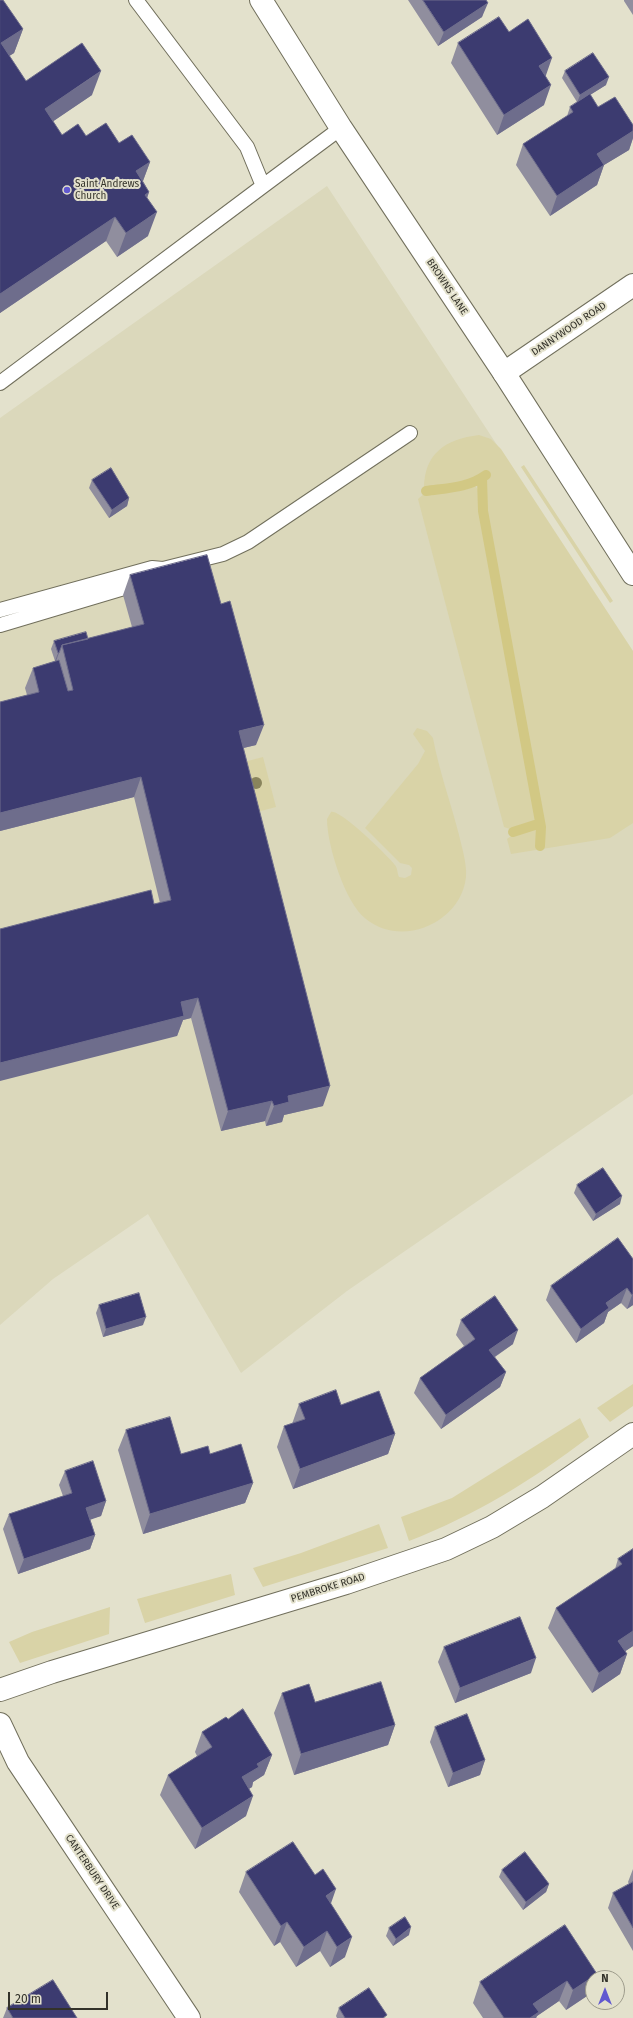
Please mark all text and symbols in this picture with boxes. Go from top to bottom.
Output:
place label: Saint Andrews Church [75,178,139,202]
marker: Saint Andrews Church [62,185,72,195]
street label: BROWNS LANE [424,257,470,317]
street label: DANNYWOOD ROAD [529,300,609,358]
street label: PEMBROKE ROAD [290,1571,366,1605]
street label: CANTERBURY DRIVE [62,1832,122,1912]
north arrow [585,1970,625,2010]
text: N [601,1972,609,1985]
scale bar [10,1984,110,2010]
text: 20 m [15,1992,41,2006]

